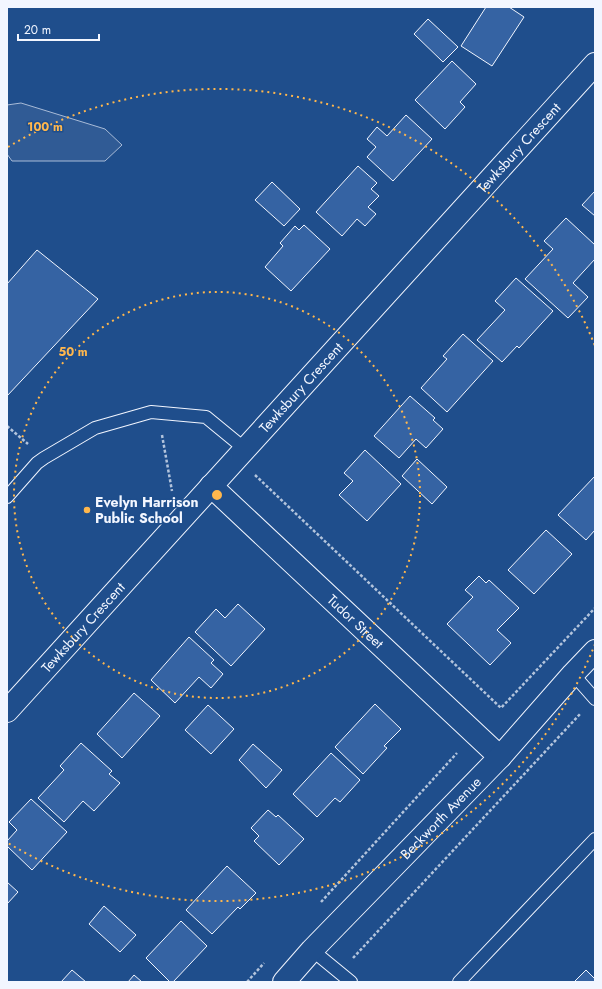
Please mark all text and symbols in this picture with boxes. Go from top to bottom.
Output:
scale bar [18,16,99,42]
text: 20 m [24,21,51,39]
street label: Tewksbury Crescent [472,98,566,198]
text: 100 m [27,118,63,136]
street label: Tewksbury Crescent [254,337,348,437]
text: 50 m [58,343,88,361]
centre of rings [210,488,224,502]
place label: Evelyn Harrison Public School [95,492,199,528]
marker: Evelyn Harrison Public School [82,505,92,515]
street label: Tewksbury Crescent [37,577,130,677]
street label: Tudor Street [323,590,389,653]
street label: Beckworth Avenue [396,772,486,864]

